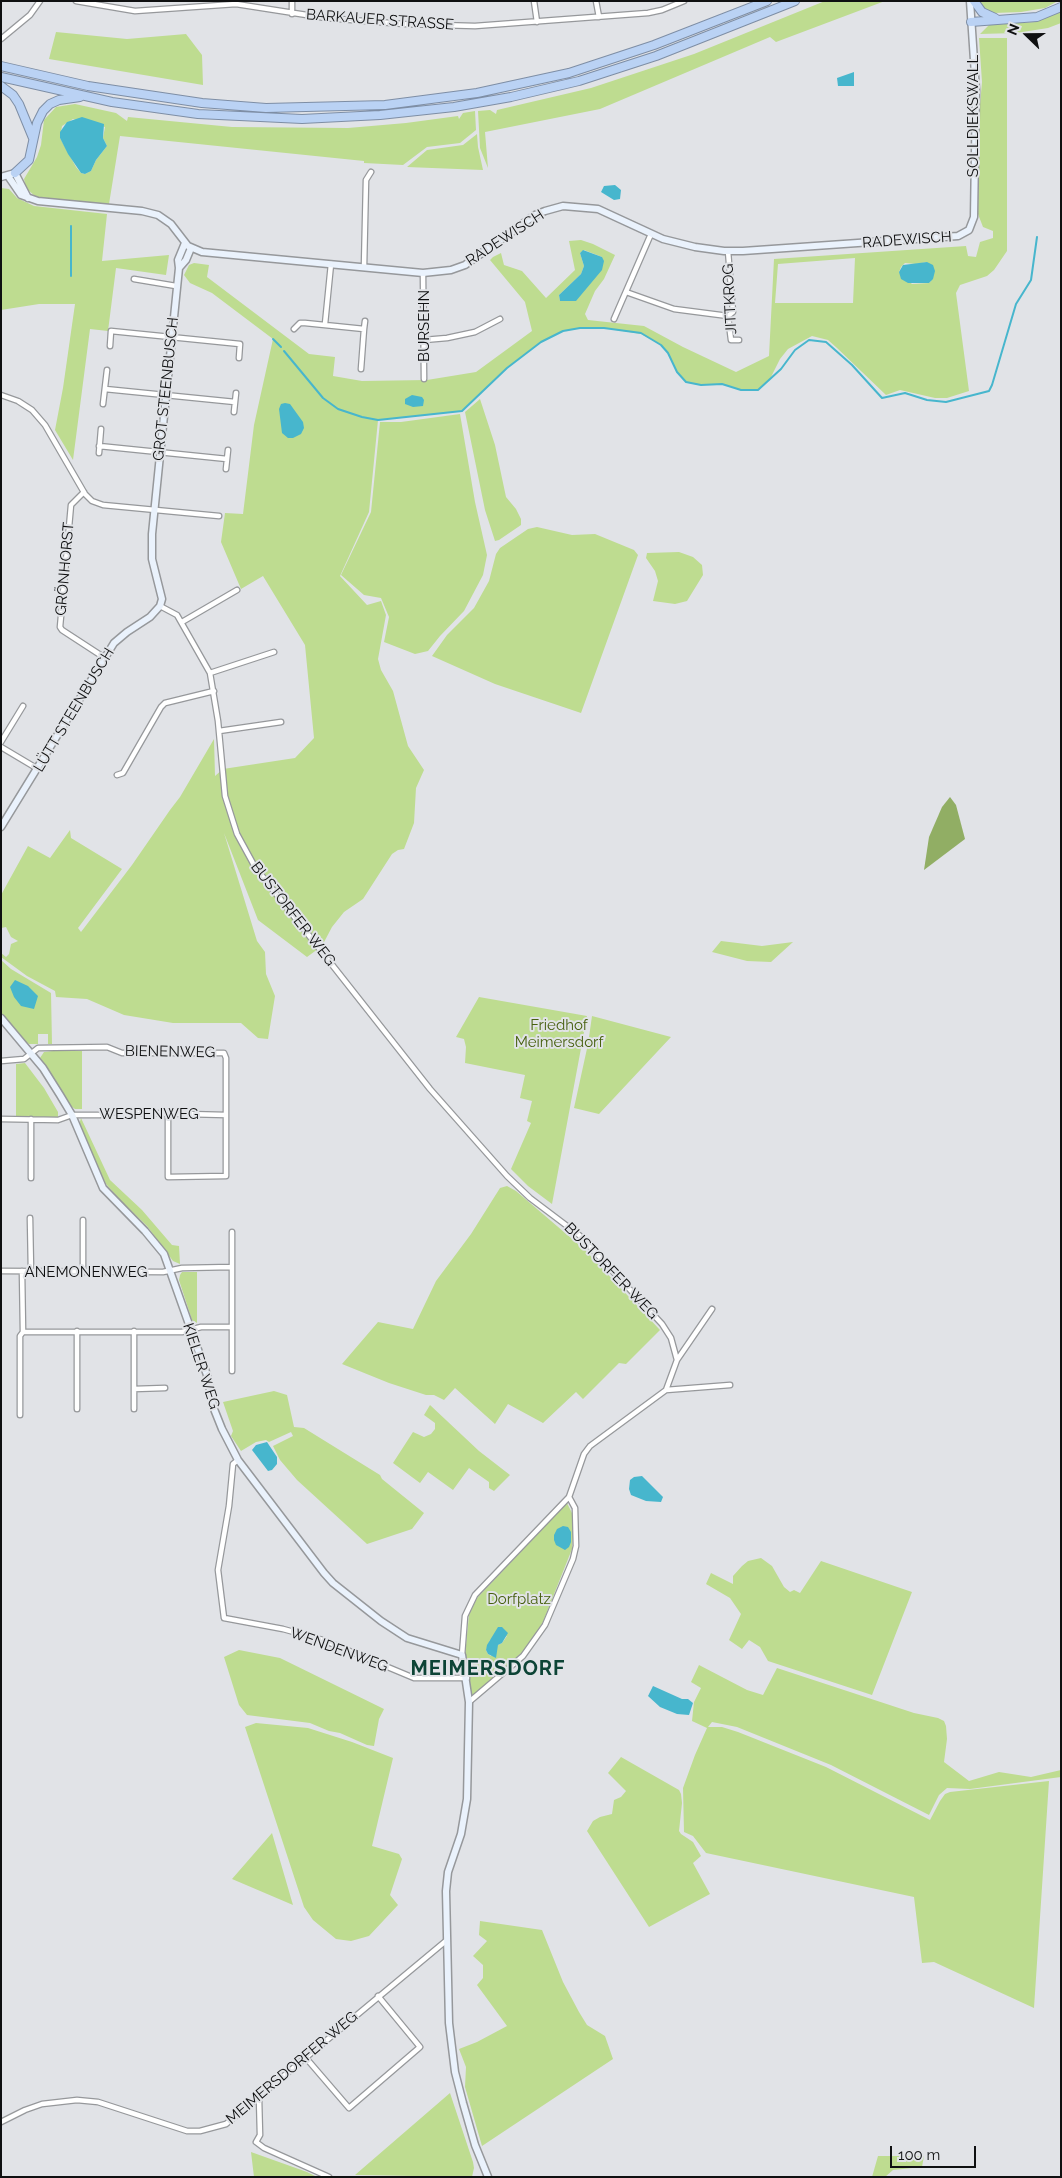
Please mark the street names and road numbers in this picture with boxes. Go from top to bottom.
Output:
street label: BARKAUER STRASSE [305,6,455,34]
street label: SOLLDIEKSWALL [964,55,982,177]
street label: RADEWISCH [463,206,547,270]
street label: RADEWISCH [862,228,952,252]
street label: JITTKROG [719,263,741,335]
street label: BURSEHN [415,290,433,362]
street label: GROT STEENBUSCH [150,316,182,462]
street label: GRÖNHORST [52,522,78,616]
street label: LÜTT STEENBUSCH [30,645,118,775]
street label: BUSTORFER WEG [247,858,339,970]
street label: BIENENWEG [125,1042,215,1062]
street label: WESPENWEG [99,1105,199,1123]
street label: BUSTORFER WEG [560,1219,662,1323]
street label: ANEMONENWEG [25,1263,147,1281]
street label: KIELER WEG [179,1321,223,1411]
street label: WENDENWEG [287,1624,391,1676]
street label: MEIMERSDORFER WEG [223,2008,361,2128]

